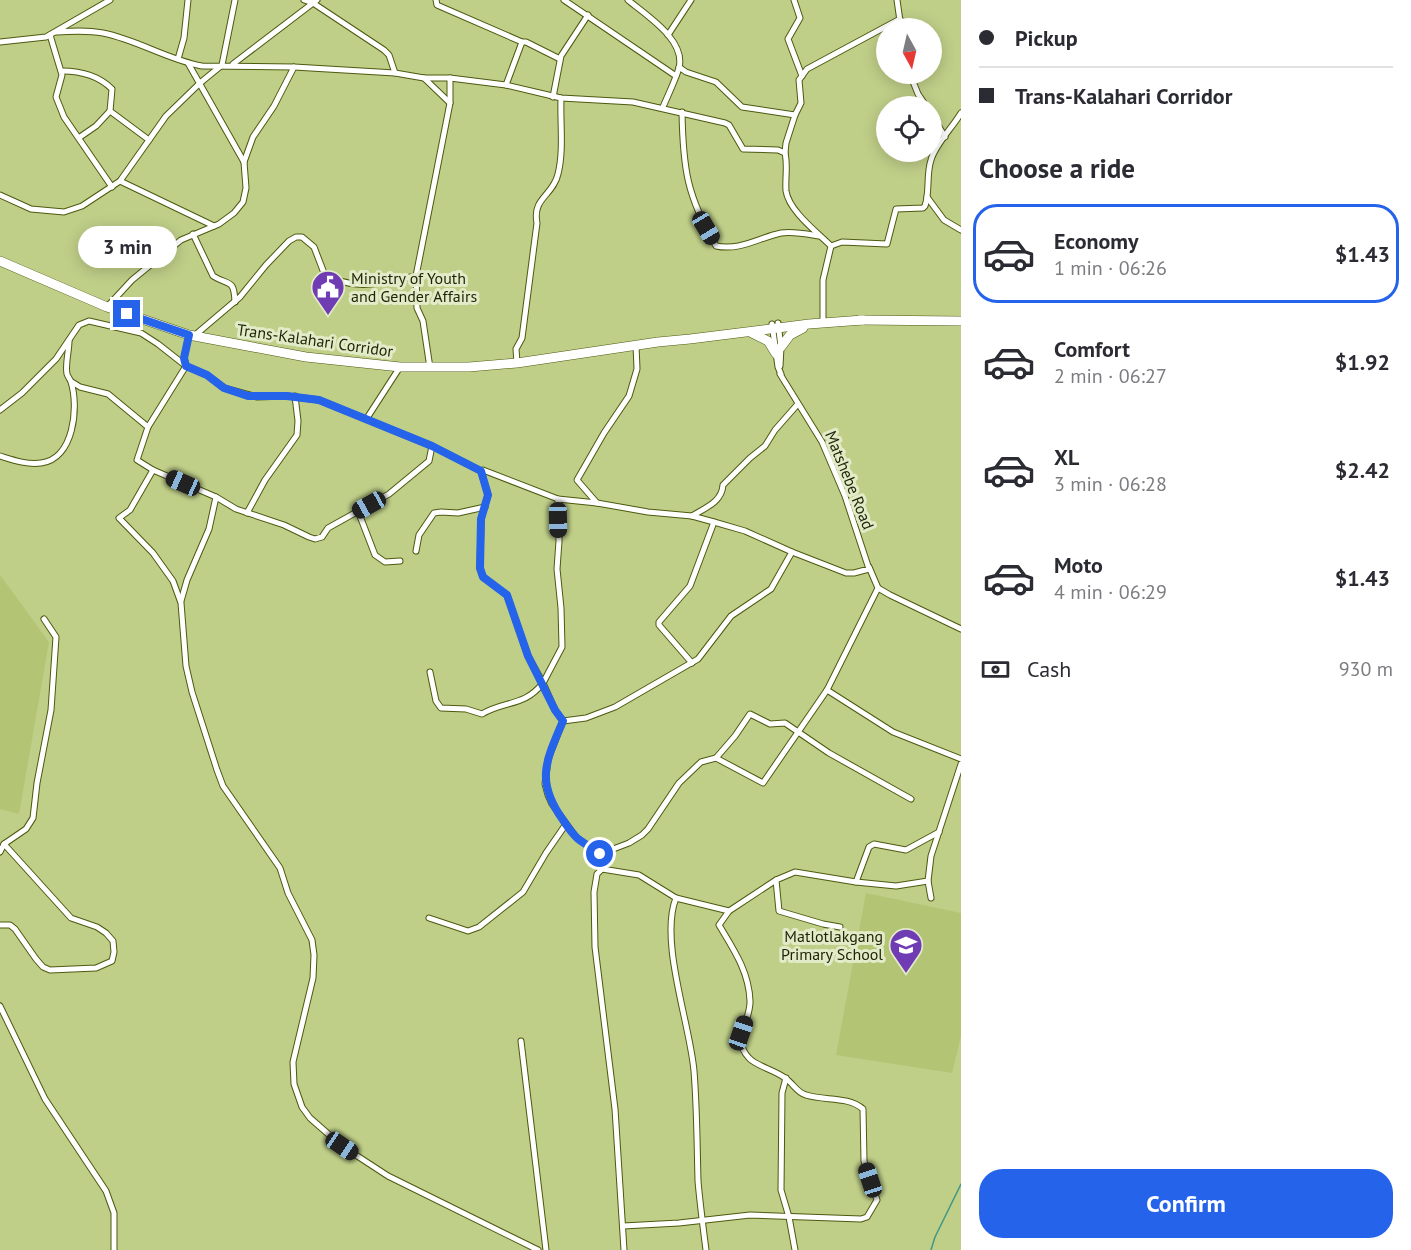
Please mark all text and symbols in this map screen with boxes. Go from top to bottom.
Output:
north arrow [876,18,942,84]
map controls [876,18,942,162]
text: Pickup [1015,24,1078,52]
text: Trans-Kalahari Corridor [1015,82,1232,110]
button: locate [876,96,942,162]
text: Choose a ride [979,151,1135,185]
car [689,208,723,248]
callout: 3 min [78,227,176,269]
icon: car [982,227,1036,281]
text: Economy [1054,227,1138,255]
text: 3 min [103,234,152,260]
text: $1.43 [1335,240,1390,268]
text: 1 min · 06:26 [1054,255,1167,281]
place label: Ministry of Youth and Gender Affairs [351,268,477,306]
public building icon: Ministry of Youth and Gender Affairs [310,269,346,316]
route end [113,300,140,327]
street label: Trans-Kalahari Corridor [236,319,395,361]
icon: car [982,335,1036,389]
text: Comfort [1054,335,1130,363]
text: $1.92 [1335,348,1390,376]
text: 2 min · 06:27 [1054,363,1167,389]
street label: Matshebe Road [821,428,879,532]
icon: car [982,443,1036,497]
text: XL [1054,443,1079,471]
text: $2.42 [1335,456,1390,484]
car [163,467,203,499]
text: 3 min · 06:28 [1054,471,1167,497]
car [349,488,389,522]
car [549,502,567,538]
icon: car [982,551,1036,605]
text: Moto [1054,551,1103,579]
text: $1.43 [1335,564,1390,592]
text: 4 min · 06:29 [1054,579,1167,605]
icon: cash [979,653,1012,686]
text: Cash [1027,655,1071,683]
text: 930 m [1339,656,1393,682]
route start [586,840,613,867]
place label: Matlotlakgang Primary School [781,926,883,964]
school or university icon: Matlotlakgang Primary School [888,927,924,974]
car [727,1013,755,1053]
car [322,1128,362,1164]
car [856,1160,884,1200]
button: Confirm [979,1169,1393,1238]

